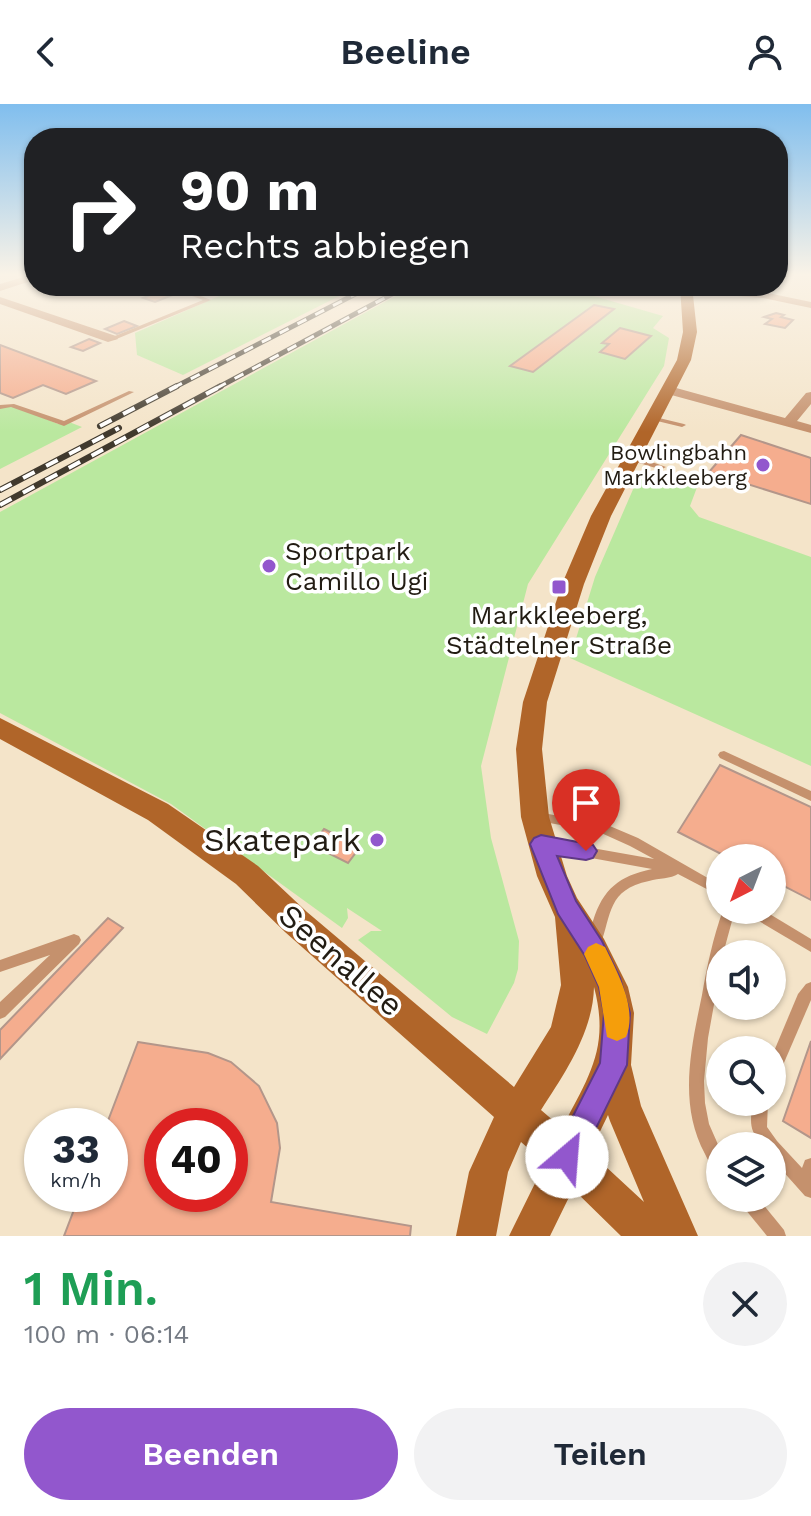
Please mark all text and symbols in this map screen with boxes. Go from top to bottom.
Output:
icon: back [24,30,68,74]
icon: person [743,30,787,74]
text: Beeline [340,31,471,73]
text: 90 m [180,158,319,224]
icon: right [48,160,152,264]
text: Rechts abbiegen [180,225,471,267]
place label: Bowlingbahn Markkleeberg [603,440,747,490]
marker: Bowlingbahn Markkleeberg [754,456,772,474]
place label: Sportpark Camillo Ugi [285,536,429,596]
marker: Sportpark Camillo Ugi [260,557,278,575]
marker: Markkleeberg, Städtelner Straße [550,578,568,596]
place label: Markkleeberg, Städtelner Straße [446,600,672,660]
pin [552,769,620,851]
icon: arrive [564,781,608,825]
place label: Skatepark [204,821,361,859]
marker: Skatepark [368,831,386,849]
north arrow [706,844,786,924]
map controls [706,844,786,1212]
street label: Seenallee [271,896,411,1024]
button: sound [706,940,786,1020]
button: search [706,1036,786,1116]
speed limit sign: 40 [144,1108,248,1212]
position arrow [525,1115,609,1199]
text: 33 [52,1126,100,1173]
button: layers [706,1132,786,1212]
text: km/h [50,1168,102,1192]
text: 1 Min. [24,1260,158,1317]
button: close [703,1262,787,1346]
text: 100 m · 06:14 [24,1319,189,1349]
button: Beenden [24,1408,398,1500]
button: Teilen [414,1408,787,1500]

